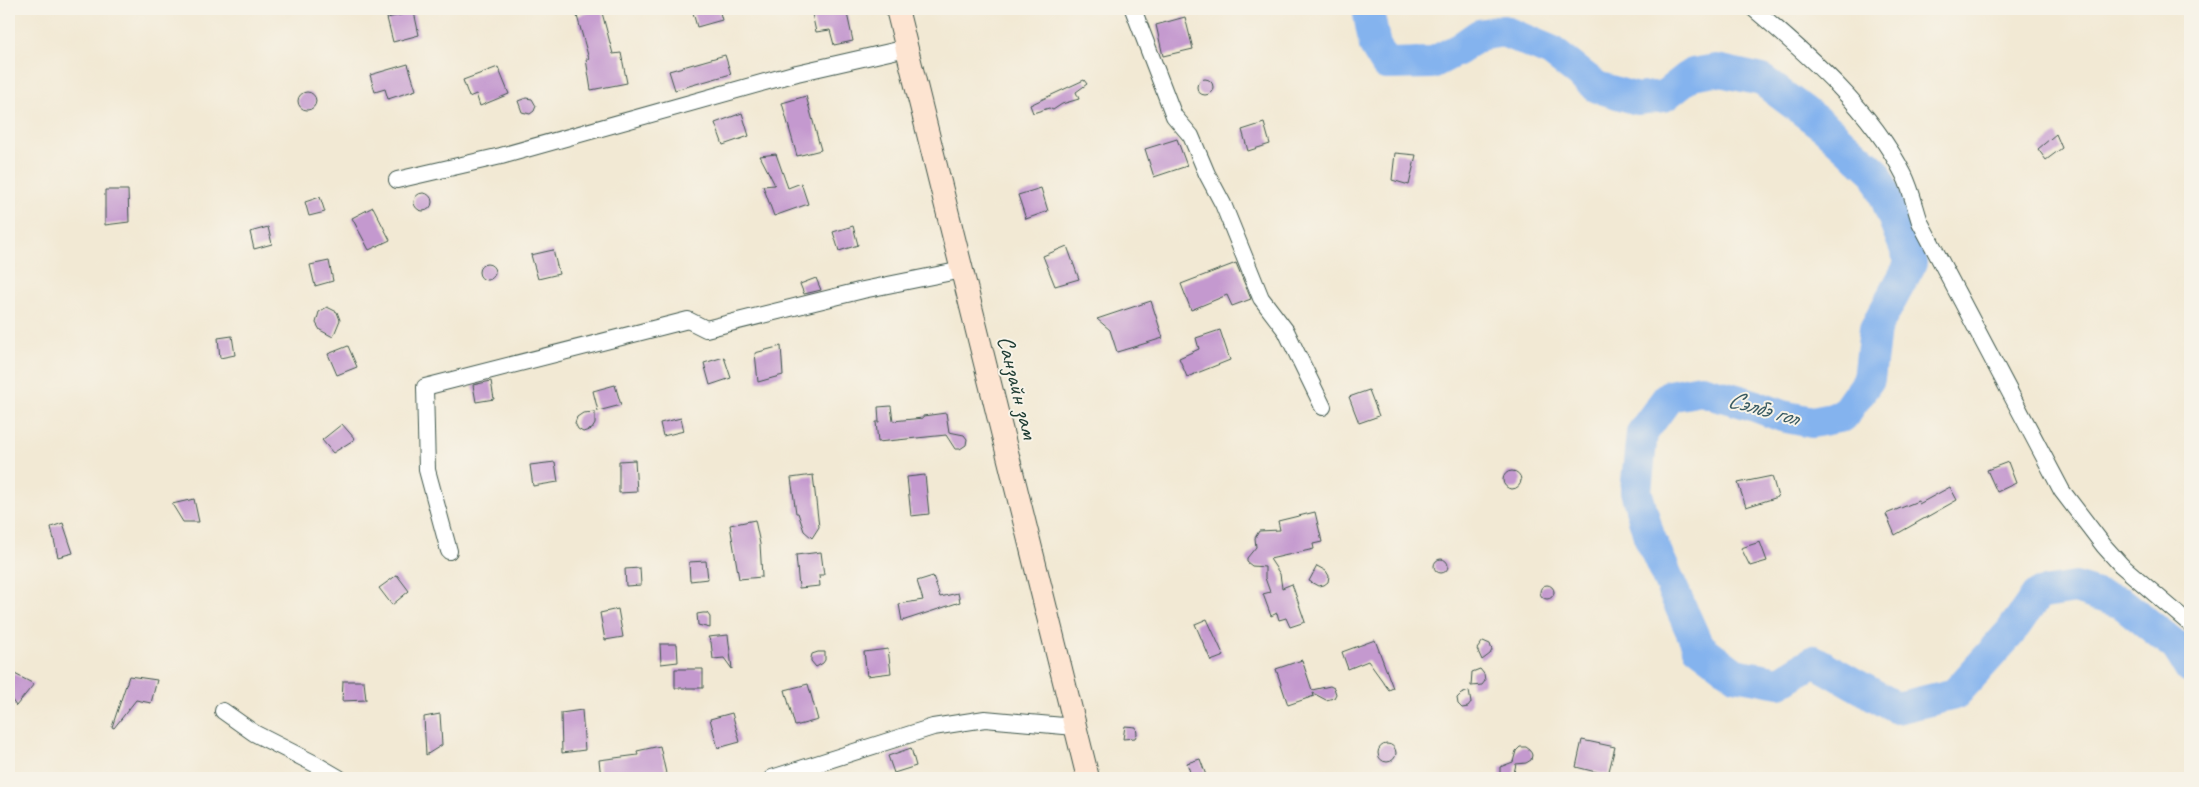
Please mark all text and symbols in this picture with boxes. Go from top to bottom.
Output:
street label: Санзайн зам [991,332,1046,443]
water label: Сэлбэ гол [1724,383,1805,434]

